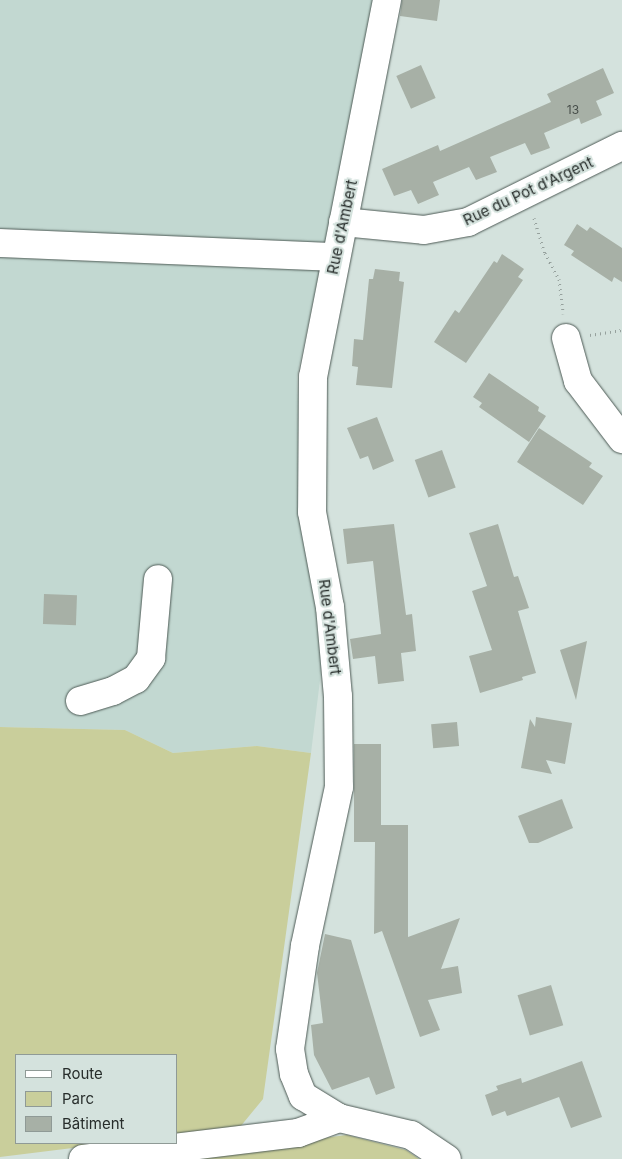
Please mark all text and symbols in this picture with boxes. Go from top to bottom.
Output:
house number: 13 [567,103,579,117]
street label: Rue du Pot d'Argent [460,153,596,229]
street label: Rue d'Ambert [323,178,361,276]
street label: Rue d'Ambert [315,578,345,676]
legend [15,1054,178,1144]
text: Route [62,1064,103,1083]
text: Parc [62,1089,94,1108]
text: Bâtiment [62,1114,124,1133]

